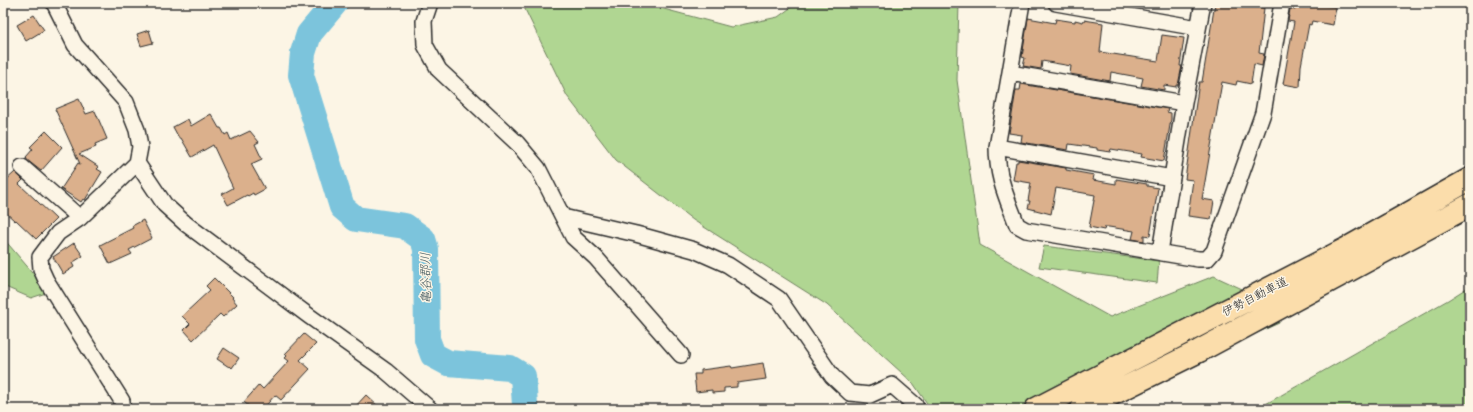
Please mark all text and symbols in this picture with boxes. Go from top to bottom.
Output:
water label: 亀谷郡川 [418,252,434,304]
street label: 伊勢自動車道 [1220,274,1290,320]

